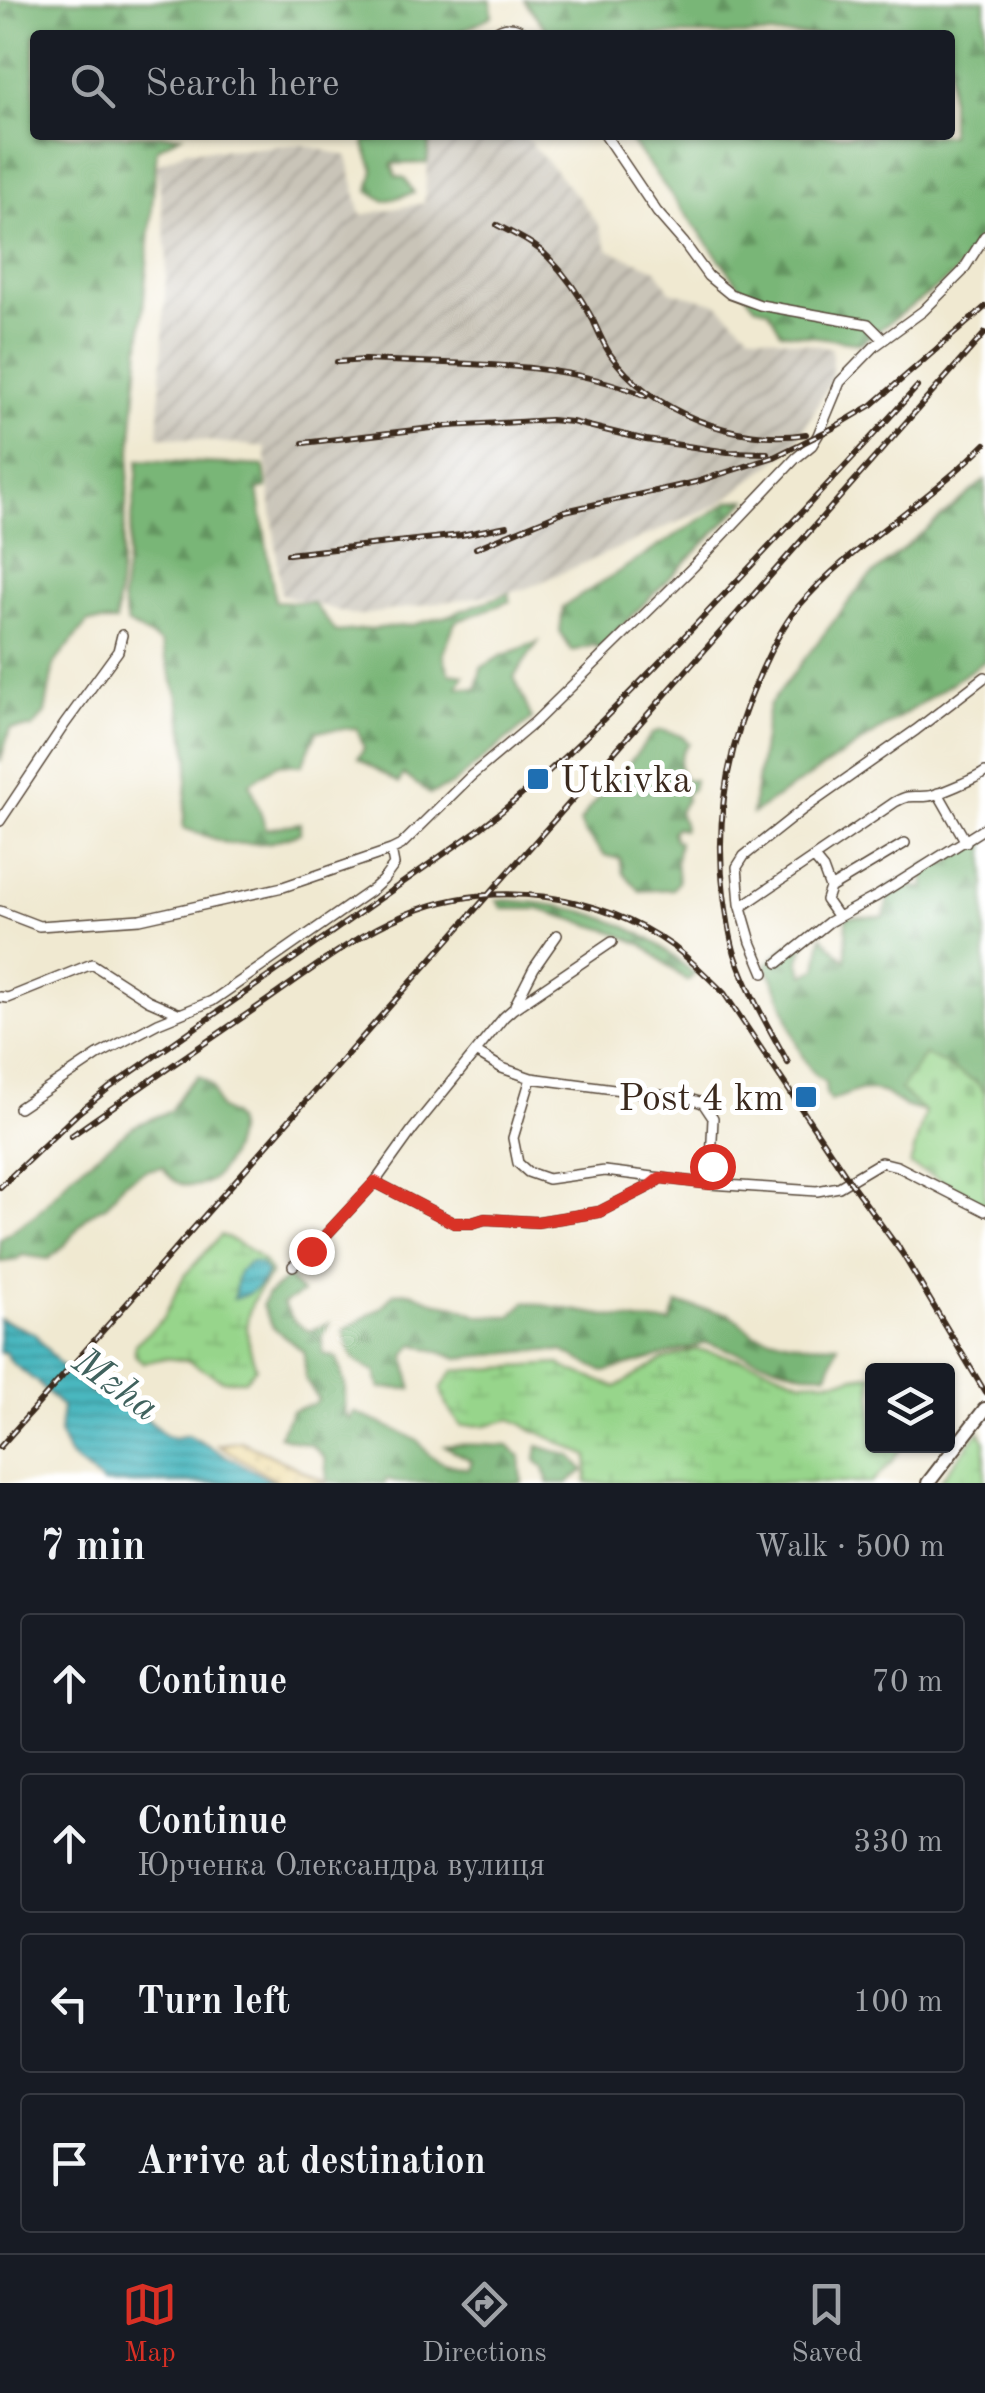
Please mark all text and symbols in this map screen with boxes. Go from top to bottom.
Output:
search box [30,30,955,140]
icon: search [65,58,120,113]
text: Search here [145,66,340,104]
place label: Utkivka [560,763,692,801]
marker: Utkivka [525,766,551,792]
place label: Post 4 km [618,1081,784,1119]
marker: Post 4 km [793,1084,819,1110]
route start [690,1144,736,1190]
route end [289,1229,335,1275]
water label: Mzha [64,1341,165,1430]
map controls [865,1363,955,1453]
button: layers [865,1363,955,1453]
text: 7 min [40,1527,146,1569]
text: Walk · 500 m [755,1532,945,1564]
icon: ahead [42,1656,97,1711]
text: Continue [137,1664,287,1702]
text: 70 m [872,1667,943,1699]
text: Continue [137,1804,287,1842]
icon: ahead [42,1816,97,1871]
text: 330 m [853,1827,943,1859]
text: Юрченка Олександра вулиця [137,1851,545,1883]
icon: left [42,1976,97,2031]
text: Turn left [137,1984,290,2022]
text: 100 m [853,1987,943,2019]
icon: arrive [42,2136,97,2191]
text: Arrive at destination [137,2144,486,2182]
tab: Map [122,2277,177,2372]
tab: Directions [422,2277,547,2372]
tab: Saved [791,2277,863,2372]

